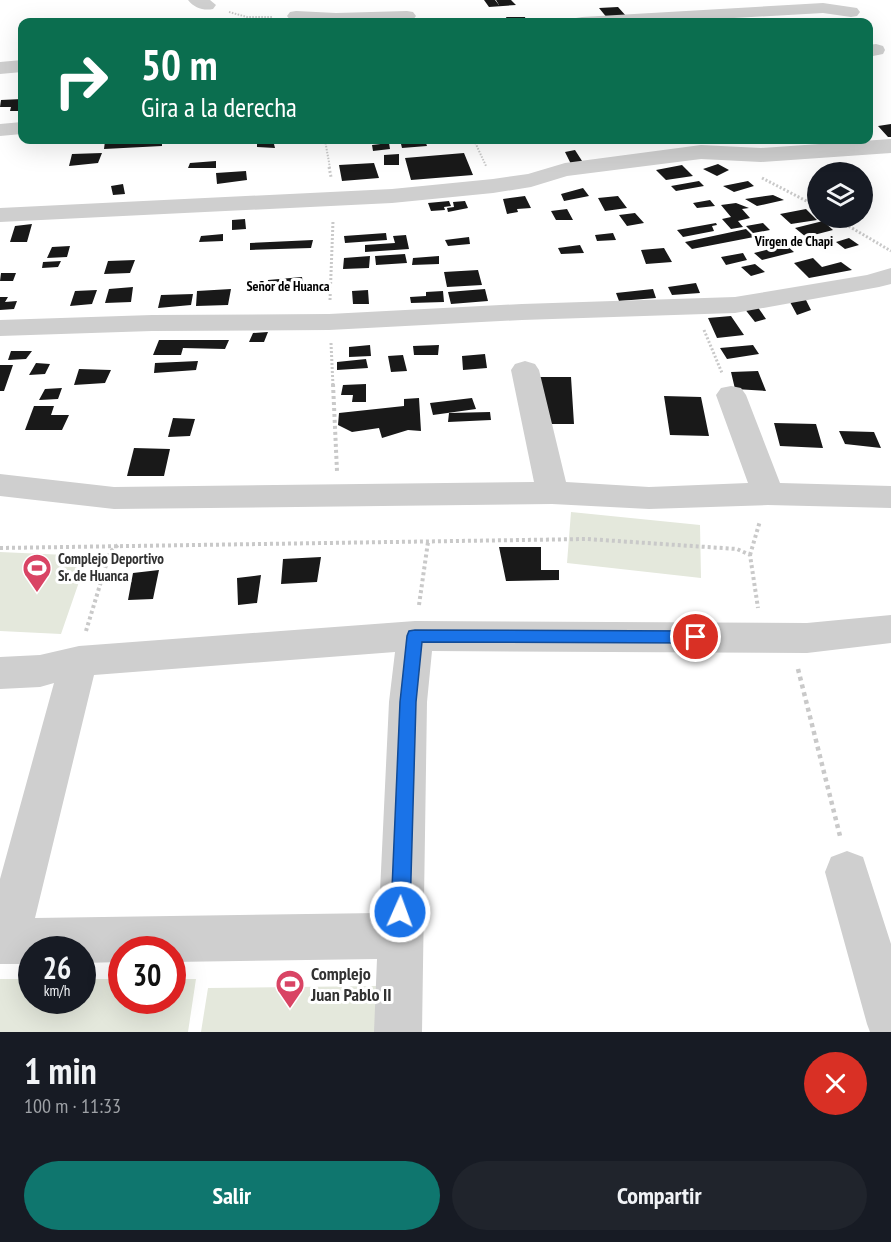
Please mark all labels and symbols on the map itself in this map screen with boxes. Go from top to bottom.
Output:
district label: Virgen de Chapi [754,232,833,250]
district label: Señor de Huanca [246,277,330,295]
place label: Complejo Deportivo Sr. de Huanca [58,549,164,585]
sports icon: Complejo Deportivo Sr. de Huanca [21,552,53,594]
pin [670,611,721,662]
position arrow [368,880,432,944]
speed limit sign: 30 [108,936,186,1014]
place label: Complejo Juan Pablo II [310,962,392,1006]
sports icon: Complejo Juan Pablo II [274,968,306,1010]

